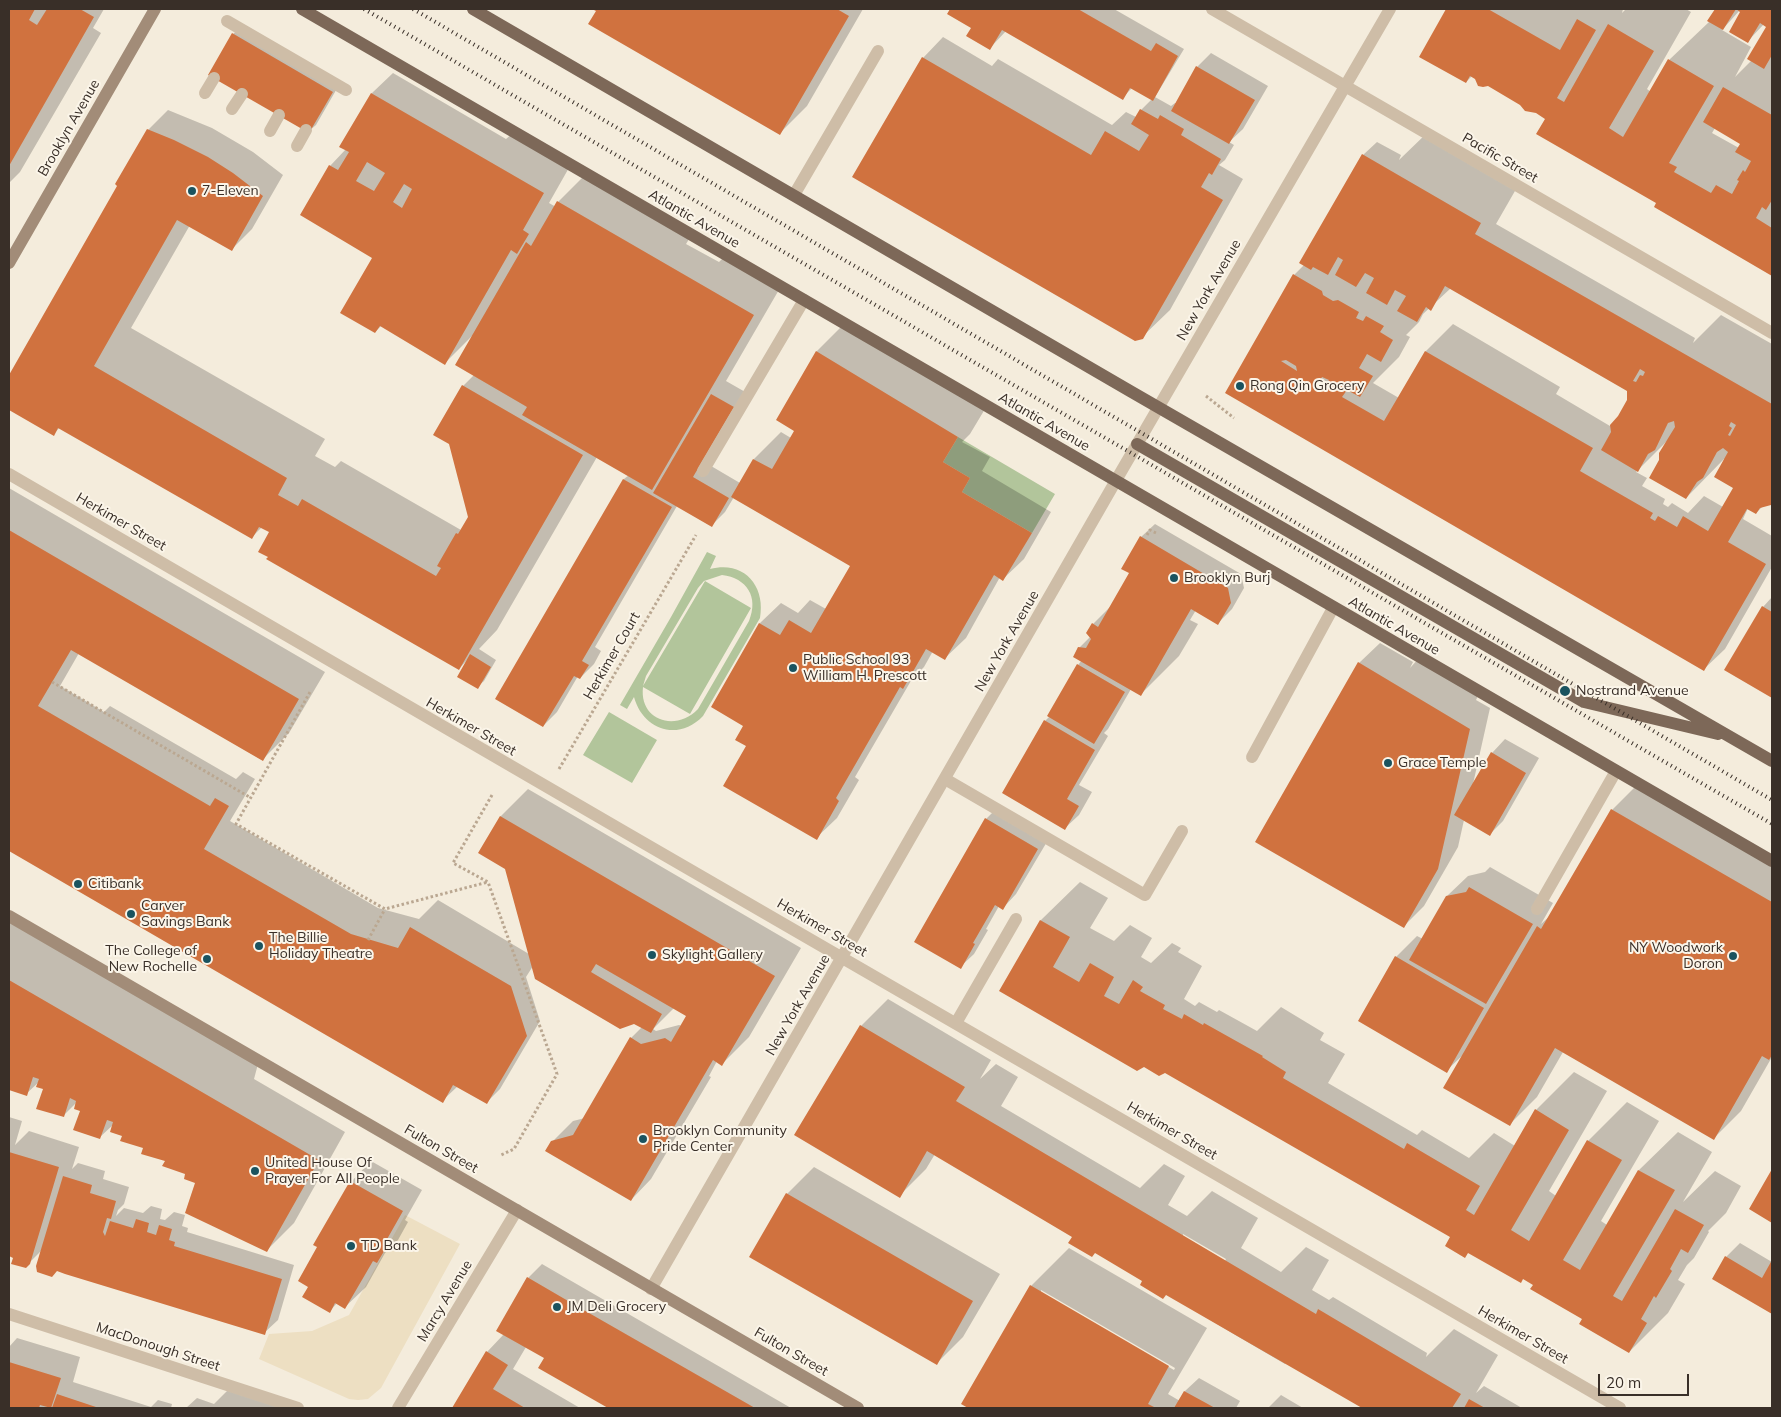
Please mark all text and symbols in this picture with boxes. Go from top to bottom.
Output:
street label: Brooklyn Avenue [34,77,104,179]
street label: Pacific Street [1459,130,1541,186]
place label: 7-Eleven [202,183,259,199]
marker: 7-Eleven [186,185,198,197]
street label: Atlantic Avenue [645,186,743,252]
street label: New York Avenue [1173,236,1245,344]
place label: Rong Qin Grocery [1250,378,1364,394]
marker: Rong Qin Grocery [1234,380,1246,392]
street label: Atlantic Avenue [995,389,1093,455]
street label: Herkimer Street [73,489,169,555]
place label: Brooklyn Burj [1184,570,1270,586]
marker: Brooklyn Burj [1168,572,1180,584]
street label: New York Avenue [971,587,1043,695]
street label: Atlantic Avenue [1345,593,1443,659]
street label: Herkimer Court [580,609,644,703]
place label: Public School 93 William H. Prescott [803,652,927,684]
marker: Public School 93 William H. Prescott [787,662,799,674]
place label: Nostrand Avenue [1576,683,1689,699]
marker: Nostrand Avenue [1558,684,1572,698]
street label: Herkimer Street [423,694,519,760]
place label: Grace Temple [1398,755,1486,771]
marker: Grace Temple [1382,757,1394,769]
place label: Citibank [88,876,141,892]
marker: Citibank [72,878,84,890]
street label: Herkimer Street [774,895,870,961]
place label: Carver Savings Bank [141,898,229,930]
marker: Carver Savings Bank [125,908,137,920]
place label: The Billie Holiday Theatre [269,930,372,962]
marker: The Billie Holiday Theatre [253,940,265,952]
place label: NY Woodwork Doron [1629,940,1723,972]
place label: The College of New Rochelle [105,943,197,976]
place label: Skylight Gallery [662,947,763,963]
marker: Skylight Gallery [646,949,658,961]
marker: NY Woodwork Doron [1727,950,1739,962]
street label: New York Avenue [762,951,834,1059]
marker: The College of New Rochelle [201,953,213,965]
street label: Herkimer Street [1124,1098,1220,1164]
street label: Fulton Street [401,1121,481,1177]
place label: Brooklyn Community Pride Center [653,1123,787,1156]
marker: Brooklyn Community Pride Center [637,1133,649,1145]
place label: United House Of Prayer For All People [265,1155,400,1188]
marker: United House Of Prayer For All People [249,1165,261,1177]
place label: TD Bank [361,1238,417,1254]
marker: TD Bank [345,1240,357,1252]
street label: Marcy Avenue [414,1257,476,1345]
place label: JM Deli Grocery [567,1299,666,1315]
marker: JM Deli Grocery [551,1301,563,1313]
street label: Herkimer Street [1475,1302,1571,1368]
street label: MacDonough Street [94,1319,222,1375]
street label: Fulton Street [751,1324,831,1380]
scale bar [1601,1364,1692,1396]
text: 20 m [1606,1373,1641,1392]

